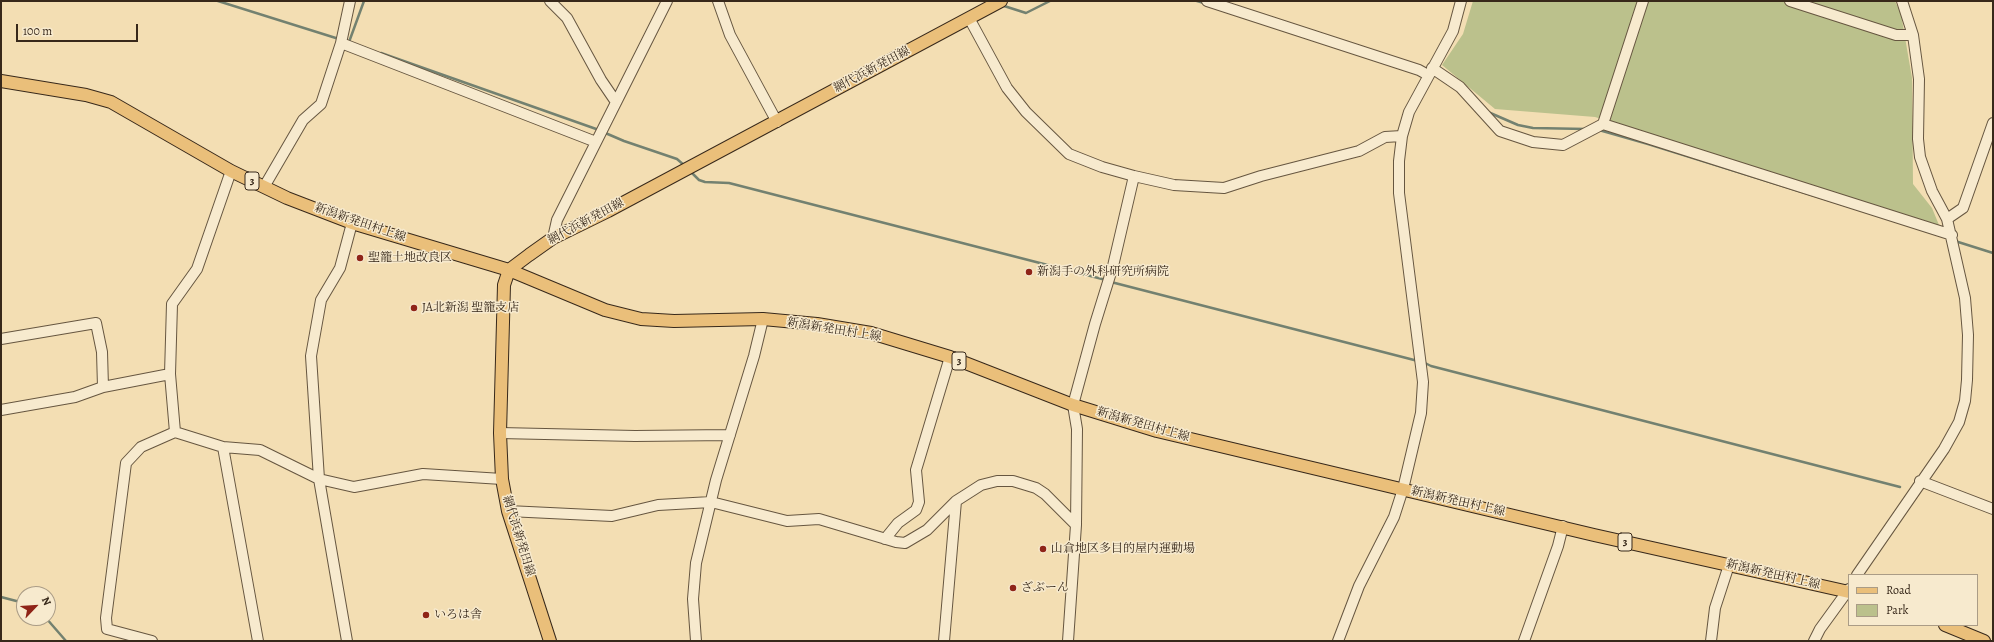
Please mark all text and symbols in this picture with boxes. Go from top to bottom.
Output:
scale bar [18,16,140,42]
text: 100 m [23,23,52,39]
street label: 網代浜新発田線 [832,44,912,96]
road number: 3 [245,172,259,190]
street label: 網代浜新発田線 [546,196,626,248]
street label: 新潟新発田村上線 [312,201,408,245]
place label: 聖籠土地改良区 [368,251,452,265]
marker: 聖籠土地改良区 [355,253,365,263]
place label: 新潟手の外科研究所病院 [1037,265,1169,279]
marker: 新潟手の外科研究所病院 [1024,267,1034,277]
place label: JA北新潟 聖籠支店 [422,301,519,315]
marker: JA北新潟 聖籠支店 [409,303,419,313]
street label: 新潟新発田村上線 [785,315,883,345]
road number: 3 [952,352,966,370]
street label: 新潟新発田村上線 [1095,405,1191,445]
street label: 新潟新発田村上線 [1410,484,1506,520]
street label: 網代浜新発田線 [499,494,537,578]
road number: 3 [1618,533,1632,551]
place label: 山倉地区多目的屋内運動場 [1051,542,1195,556]
marker: 山倉地区多目的屋内運動場 [1038,544,1048,554]
street label: 新潟新発田村上線 [1725,557,1821,593]
legend [1848,574,1978,626]
place label: ざぶーん [1021,581,1069,595]
text: Road [1886,582,1911,598]
marker: ざぶーん [1008,583,1018,593]
north arrow [16,586,56,626]
text: N [38,594,55,608]
text: Park [1886,602,1909,618]
place label: いろは舎 [434,608,482,622]
marker: いろは舎 [421,610,431,620]

